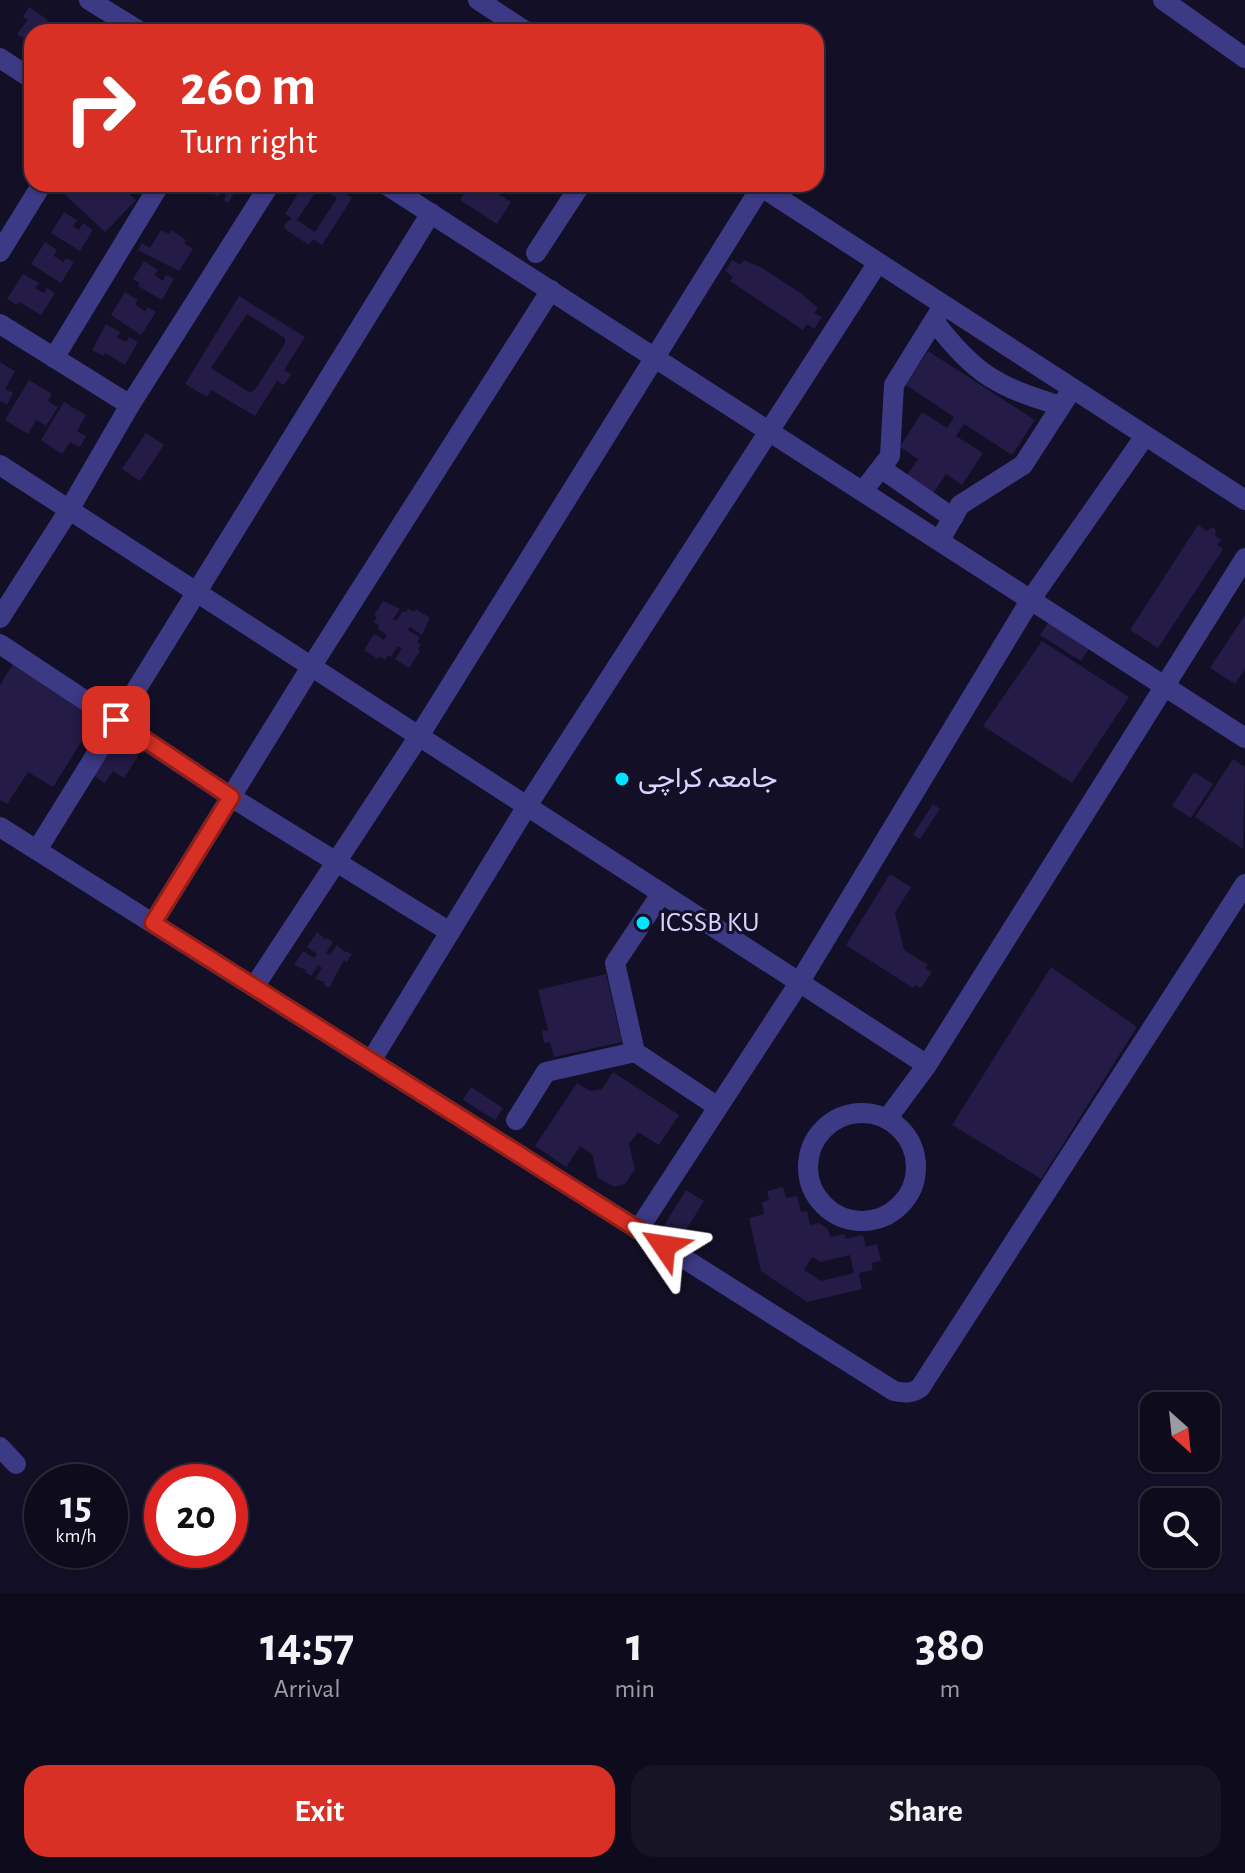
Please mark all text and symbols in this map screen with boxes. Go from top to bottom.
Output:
icon: right [48,56,152,160]
text: 260 m [180,59,316,115]
text: Turn right [180,124,317,160]
pin [82,686,150,754]
icon: arrive [94,698,138,742]
place label: جامعہ کراچی [638,765,778,796]
marker: جامعہ کراچی [613,770,631,788]
place label: ICSSB KU [659,909,760,937]
marker: ICSSB KU [634,914,652,932]
position arrow [622,1204,706,1288]
north arrow [1140,1392,1220,1472]
map controls [1140,1392,1220,1568]
speed limit sign: 20 [144,1464,248,1568]
text: 15 [60,1486,92,1526]
button: search [1140,1488,1220,1568]
text: km/h [55,1526,97,1546]
text: 14:57 [260,1622,354,1670]
text: 1 [626,1622,643,1670]
text: 380 [915,1622,985,1670]
text: Arrival [274,1676,341,1702]
text: min [614,1676,655,1702]
text: m [940,1676,960,1702]
button: Exit [24,1765,615,1857]
button: Share [631,1765,1221,1857]

